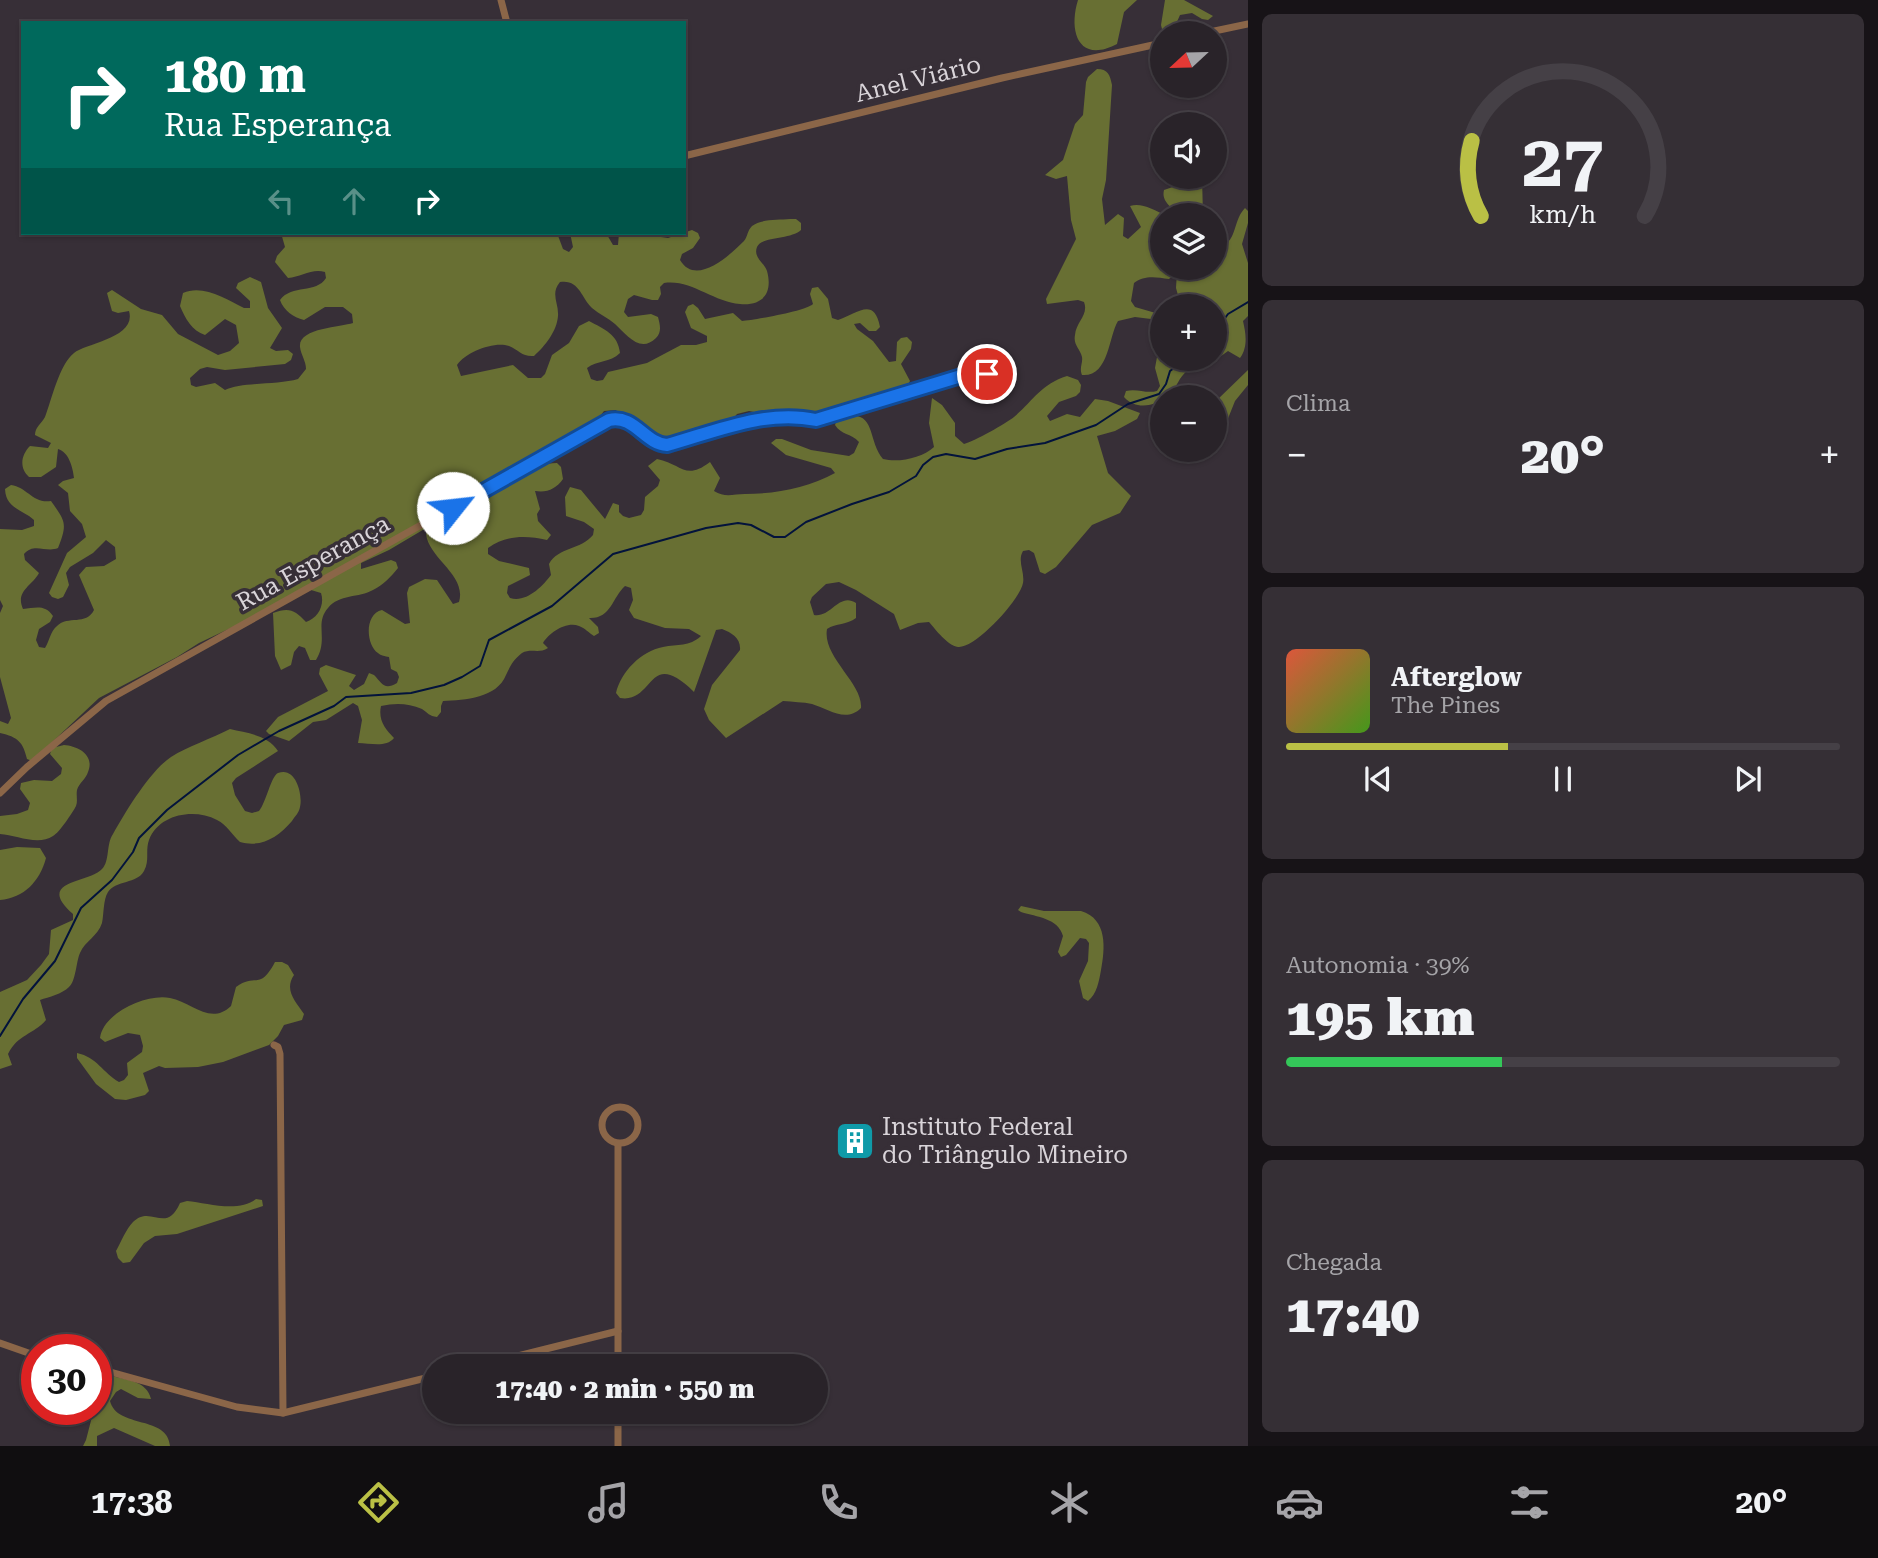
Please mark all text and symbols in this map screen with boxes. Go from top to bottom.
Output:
north arrow [1150,21,1227,98]
map controls [1150,21,1227,462]
text: 180 m [164,47,306,104]
icon: right [49,49,140,140]
street label: Anel Viário [852,50,984,108]
text: Rua Esperança [164,106,391,144]
button: sound [1150,112,1227,189]
text: 27 [1522,120,1604,205]
icon: left [262,182,300,220]
icon: ahead [335,182,373,220]
icon: right [408,182,446,220]
text: km/h [1530,200,1596,229]
button: layers [1150,203,1227,280]
button: + [1150,294,1227,371]
pin [957,344,1017,404]
icon: arrive [968,355,1006,393]
button: − [1150,385,1227,462]
text: Clima [1286,390,1350,417]
text: 20° [1521,425,1605,486]
text: − [1286,433,1307,477]
text: + [1819,433,1840,477]
position arrow [416,471,490,545]
street label: Rua Esperança [232,509,394,617]
text: Afterglow [1391,662,1522,692]
text: The Pines [1391,692,1500,719]
icon: previous [1359,760,1397,798]
icon: pause [1544,760,1582,798]
icon: next [1729,760,1767,798]
text: Autonomia · 39% [1286,952,1470,979]
text: 195 km [1286,987,1474,1048]
place label: Instituto Federal do Triângulo Mineiro [882,1113,1128,1169]
building icon: Instituto Federal do Triângulo Mineiro [834,1120,876,1162]
text: Chegada [1286,1249,1382,1276]
text: 17:40 [1286,1284,1420,1345]
speed limit sign: 30 [21,1334,112,1425]
text: 17:40 · 2 min · 550 m [495,1374,755,1404]
icon: directions [354,1478,403,1527]
icon: music [584,1478,633,1527]
icon: phone [814,1478,863,1527]
icon: climate [1045,1478,1094,1527]
icon: car [1275,1478,1324,1527]
icon: filters [1505,1478,1554,1527]
text: 17:38 [91,1483,172,1521]
text: 20° [1736,1483,1787,1521]

